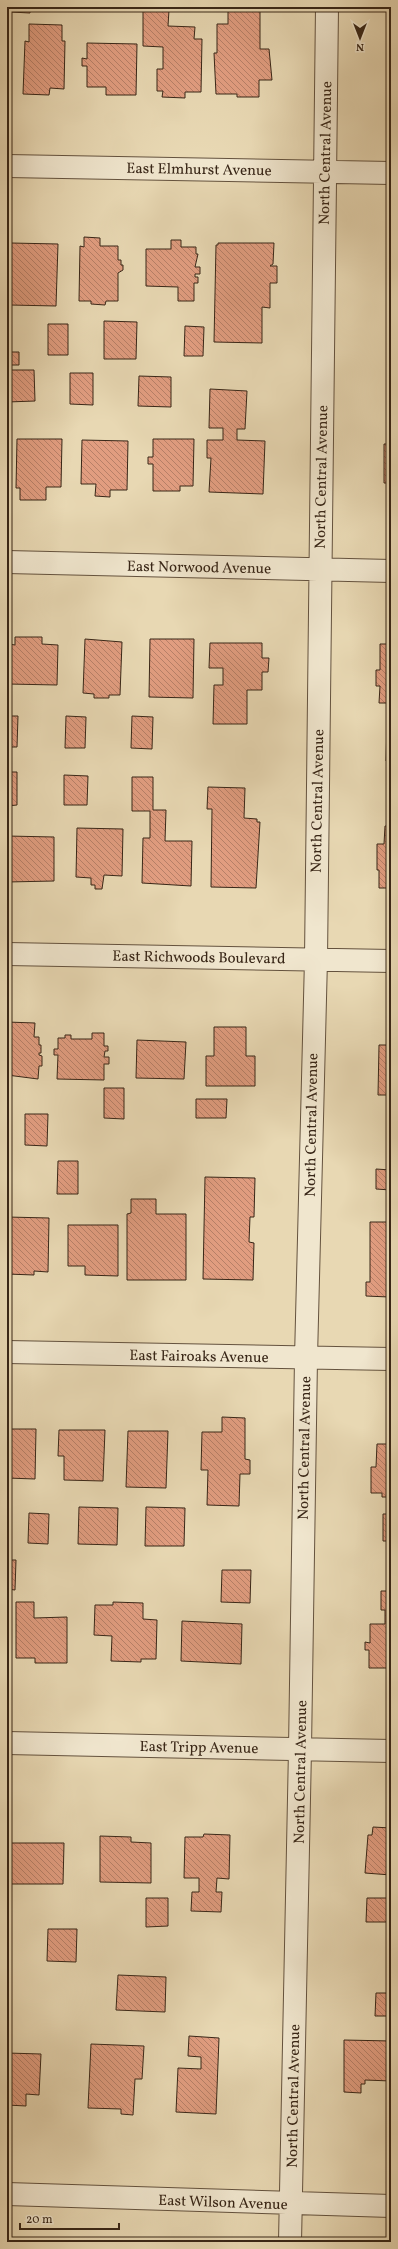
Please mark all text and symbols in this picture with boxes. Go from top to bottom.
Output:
north arrow [340,18,380,58]
text: N [356,39,364,54]
street label: North Central Avenue [315,81,338,225]
street label: East Elmhurst Avenue [126,159,272,182]
street label: North Central Avenue [311,405,334,549]
street label: East Norwood Avenue [127,557,271,580]
street label: North Central Avenue [307,729,330,873]
street label: East Richwoods Boulevard [112,946,286,971]
street label: North Central Avenue [301,1053,324,1197]
street label: East Fairoaks Avenue [129,1346,269,1369]
street label: North Central Avenue [294,1376,317,1520]
street label: North Central Avenue [290,1700,313,1844]
street label: East Tripp Avenue [139,1737,259,1760]
street label: North Central Avenue [283,2024,306,2168]
street label: East Wilson Avenue [158,2191,288,2216]
scale bar [20,2205,119,2231]
text: 20 m [26,2212,53,2228]

